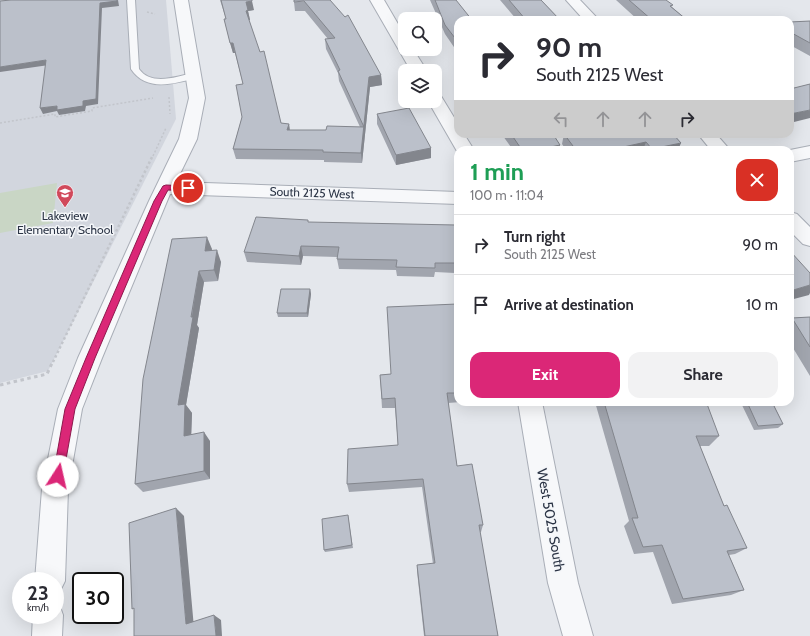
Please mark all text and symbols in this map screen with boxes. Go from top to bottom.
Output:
map controls [398,12,442,108]
button: search [398,12,442,56]
text: 90 m [536,30,602,64]
icon: right [470,32,522,84]
button: layers [398,64,442,108]
text: South 2125 West [536,64,663,86]
icon: left [550,108,572,130]
icon: ahead [592,108,614,130]
icon: ahead [634,108,656,130]
icon: right [676,108,698,130]
text: 1 min [470,157,524,186]
button: close [736,159,778,201]
pin [171,171,205,205]
icon: arrive [177,177,199,199]
school or university icon: Lakeview Elementary School [55,183,75,208]
street label: South 2125 West [269,184,355,201]
text: 100 m · 11:04 [470,187,543,203]
place label: Lakeview Elementary School [17,208,113,237]
text: Turn right [504,228,565,246]
icon: right [470,234,492,256]
text: 90 m [742,236,778,254]
text: South 2125 West [504,246,596,262]
icon: arrive [470,294,492,316]
text: Arrive at destination [504,296,634,314]
text: 10 m [746,296,778,314]
button: Exit [470,352,620,398]
button: Share [628,352,778,398]
position arrow [37,455,79,497]
street label: West 5025 South [533,467,569,573]
speed limit sign: 30 [72,572,124,624]
text: 23 [27,581,49,605]
text: km/h [27,601,49,614]

